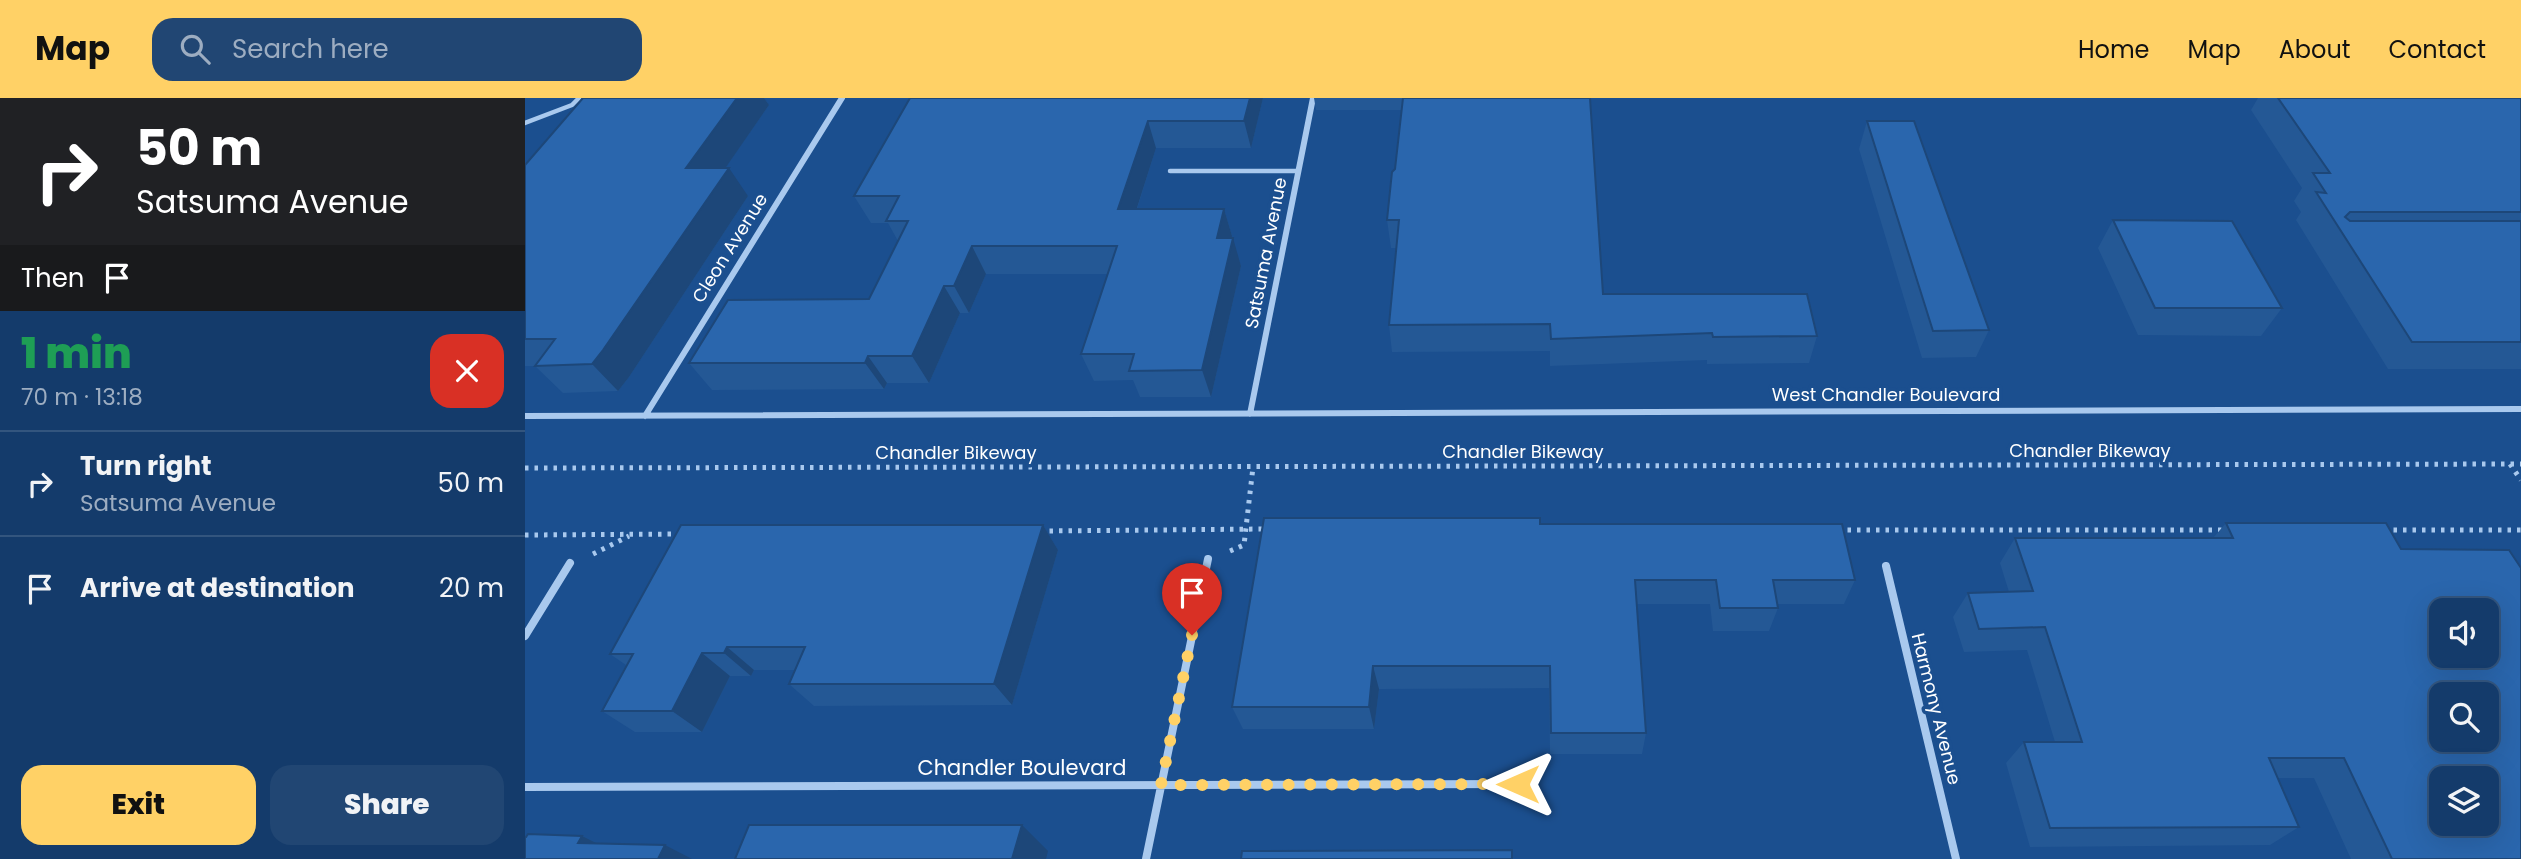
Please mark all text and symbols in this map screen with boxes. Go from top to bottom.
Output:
search box [152,18,642,81]
text: Map [35,25,110,72]
icon: search [176,30,214,68]
text: Search here [232,31,389,67]
text: Home [2078,33,2150,66]
text: Map [2188,33,2241,66]
text: About [2279,33,2350,66]
text: Contact [2388,33,2486,66]
text: 50 m [136,114,262,182]
icon: right [21,126,112,217]
street label: Satsuma Avenue [1239,175,1292,331]
text: Satsuma Avenue [136,179,409,224]
street label: Cleon Avenue [686,188,773,307]
icon: arrive [98,259,136,297]
text: Then [21,260,84,296]
text: 1 min [21,324,132,383]
button: close [430,334,504,408]
text: 70 m · 13:18 [21,381,143,413]
street label: West Chandler Boulevard [1772,382,2000,407]
street label: Chandler Bikeway [2009,438,2171,463]
street label: Chandler Bikeway [1442,439,1604,464]
street label: Chandler Bikeway [875,440,1037,465]
text: Turn right [80,448,212,484]
icon: right [21,465,59,503]
text: 50 m [438,465,504,501]
text: Satsuma Avenue [80,487,276,519]
pin [1162,563,1222,635]
icon: arrive [21,570,59,608]
text: Arrive at destination [80,570,355,606]
text: 20 m [439,570,504,606]
icon: arrive [1173,574,1211,612]
map controls [2429,598,2499,836]
button: sound [2429,598,2499,668]
street label: Harmony Avenue [1906,630,1967,787]
button: search [2429,682,2499,752]
position arrow [1481,747,1555,821]
street label: Chandler Boulevard [917,753,1127,782]
button: Exit [21,765,256,845]
button: Share [270,765,504,845]
button: layers [2429,766,2499,836]

